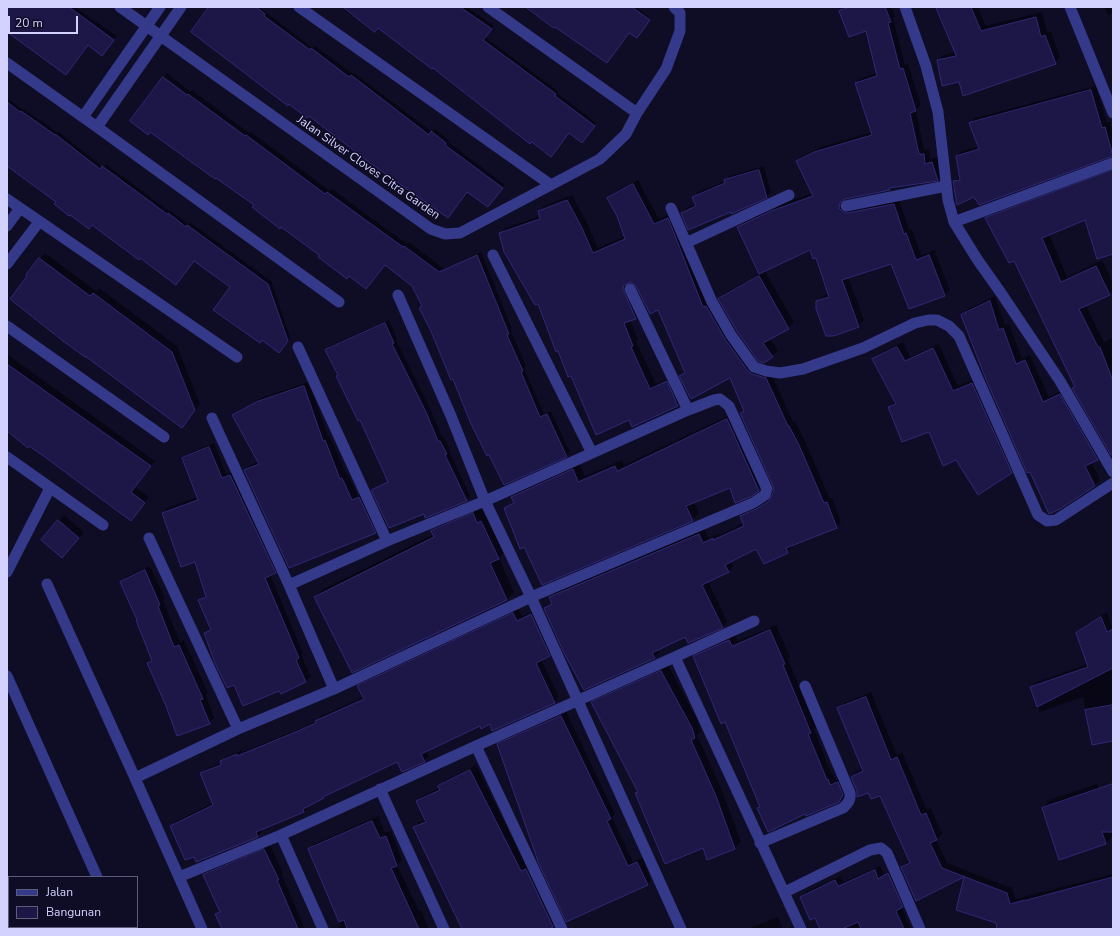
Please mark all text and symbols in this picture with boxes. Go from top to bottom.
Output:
scale bar [10,8,80,34]
text: 20 m [15,15,43,31]
street label: Jalan Silver Cloves Citra Garden [294,113,442,223]
legend [8,876,138,928]
text: Jalan [46,884,73,900]
text: Bangunan [46,904,101,920]

